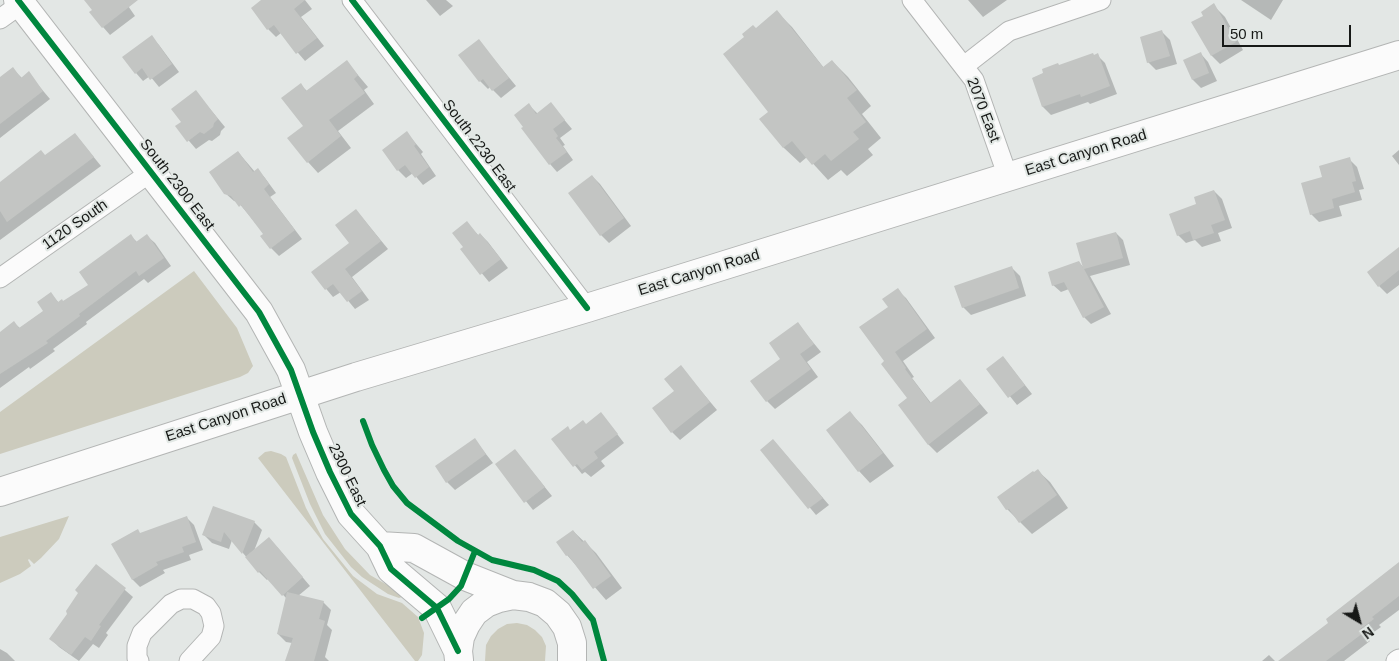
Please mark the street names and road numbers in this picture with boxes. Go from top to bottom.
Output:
street label: 2070 East [962,75,1004,145]
street label: South 2230 East [438,96,520,196]
street label: East Canyon Road [1023,126,1149,180]
street label: South 2300 East [136,136,218,234]
street label: 1120 South [39,196,111,254]
street label: East Canyon Road [636,246,762,300]
street label: East Canyon Road [163,390,289,446]
street label: 2300 East [324,441,370,509]

